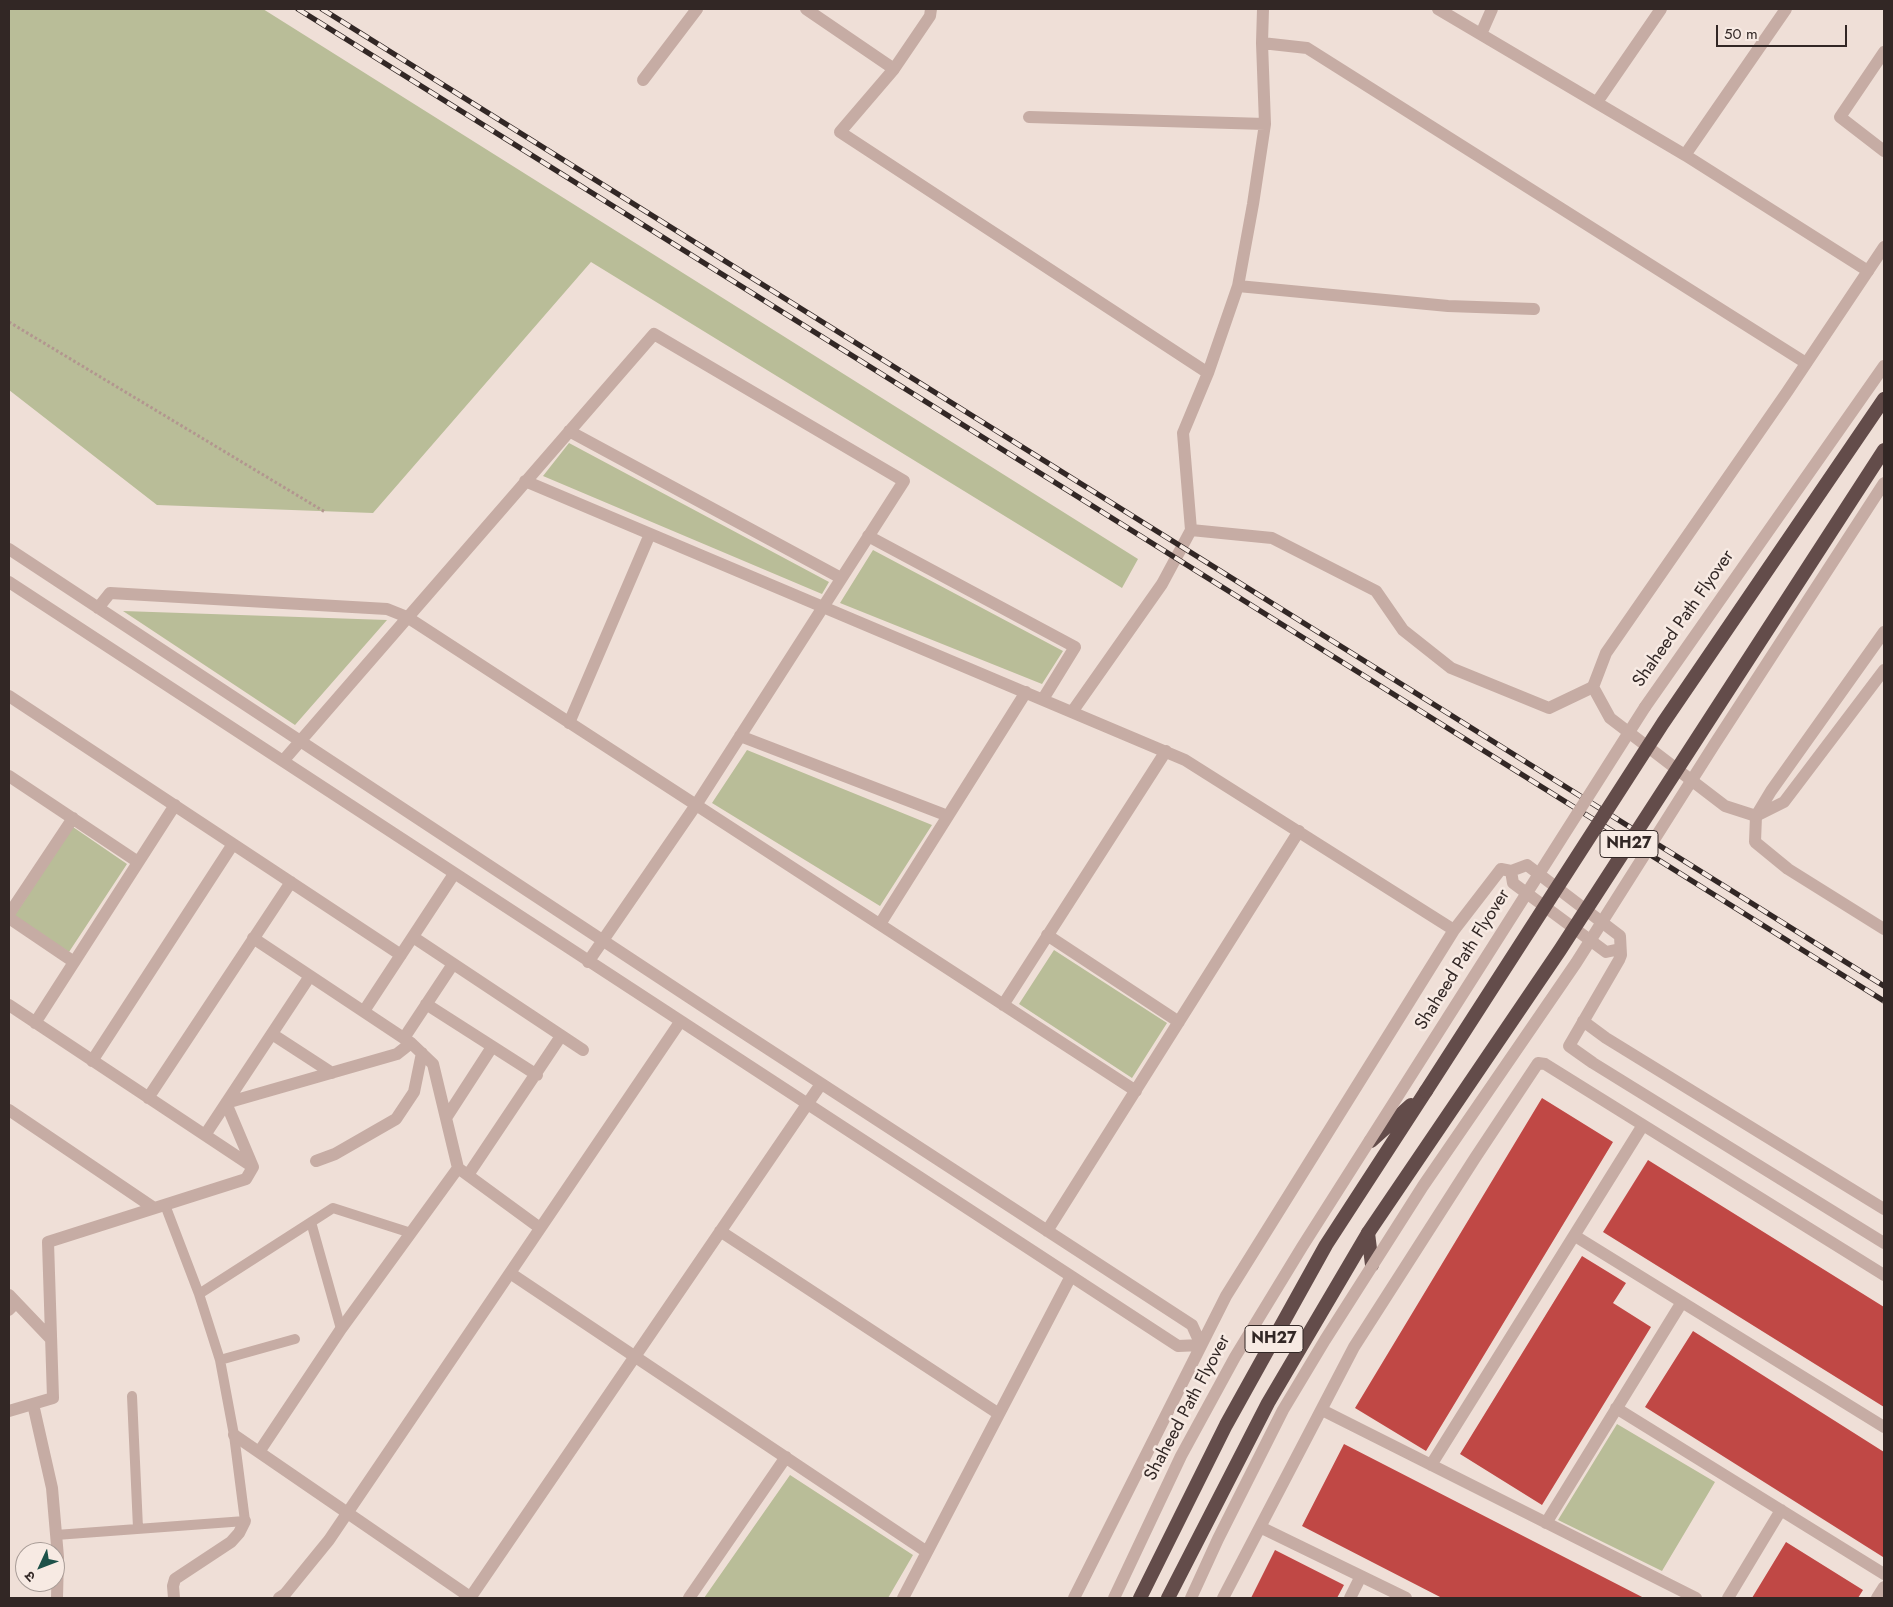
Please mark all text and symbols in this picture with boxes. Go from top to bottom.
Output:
scale bar [1718,15,1849,47]
text: 50 m [1724,23,1758,45]
street label: Shaheed Path Flyover [1629,546,1739,692]
road number: NH27 [1600,831,1658,858]
street label: Shaheed Path Flyover [1411,885,1515,1035]
road number: NH27 [1245,1326,1303,1352]
street label: Shaheed Path Flyover [1140,1331,1236,1485]
north arrow [15,1542,65,1592]
text: उ [20,1567,40,1586]

